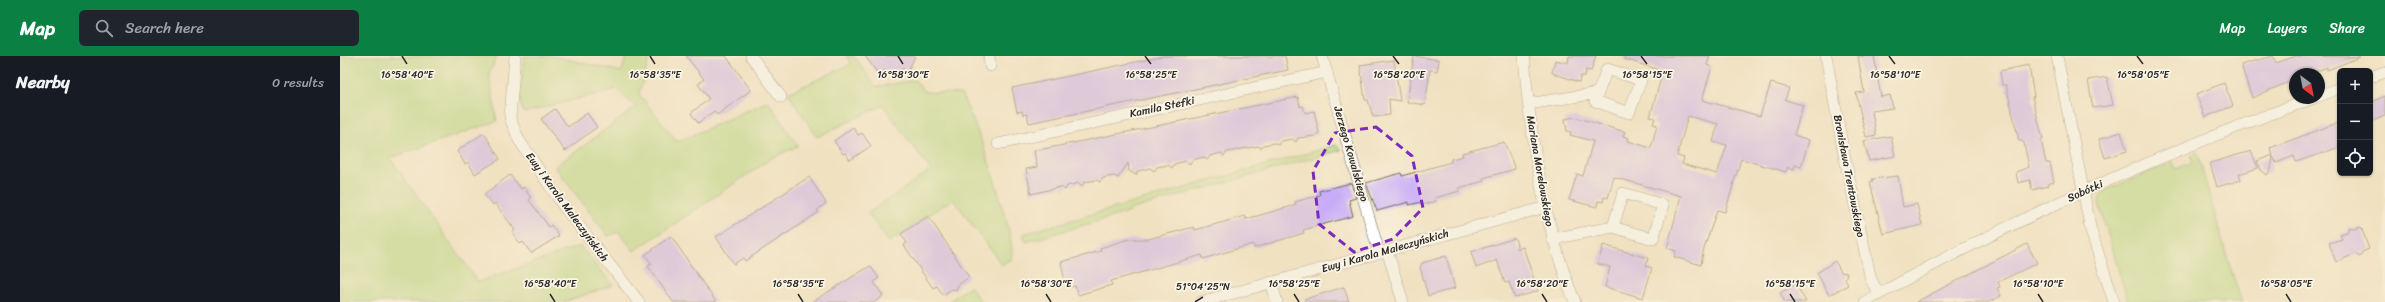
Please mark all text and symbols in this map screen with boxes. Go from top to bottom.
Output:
search box [79,10,359,46]
text: Map [20,12,55,45]
text: Search here [125,15,204,41]
text: Map [2220,16,2245,41]
text: Layers [2267,16,2307,41]
text: Share [2329,16,2365,41]
icon: search [93,17,115,39]
text: 16°58'40"E [381,66,435,84]
text: 16°58'35"E [629,66,682,84]
text: 16°58'30"E [877,66,930,84]
text: 16°58'25"E [1125,66,1178,84]
text: 16°58'20"E [1373,66,1426,84]
text: 16°58'15"E [1622,66,1674,84]
text: 16°58'10"E [1870,66,1922,84]
text: 16°58'05"E [2117,66,2171,84]
text: Nearby [16,67,70,97]
north arrow [2289,68,2325,104]
map controls [2337,68,2373,176]
button: + [2337,68,2373,104]
text: 0 results [272,71,324,94]
street label: Kamila Stefki [1128,91,1197,123]
street label: Jerzego Kowalskiego [1328,103,1374,204]
button: − [2337,104,2373,140]
street label: Bronisława Trentowskiego [1828,113,1870,240]
street label: Mariana Morelowskiego [1521,114,1559,228]
button: locate [2337,140,2373,176]
street label: Ewy i Karola Maleczyńskich [521,148,614,266]
street label: Sobótki [2064,174,2107,207]
street label: Ewy i Karola Maleczyńskich [1319,224,1451,278]
text: 16°58'40"E [524,275,578,293]
text: 16°58'35"E [772,275,825,293]
text: 16°58'30"E [1020,275,1073,293]
text: 16°58'25"E [1268,275,1321,293]
text: 16°58'20"E [1516,275,1569,293]
text: 16°58'15"E [1765,275,1817,293]
text: 16°58'10"E [2013,275,2065,293]
text: 16°58'05"E [2260,275,2314,293]
text: 51°04'25"N [1176,278,1230,296]

